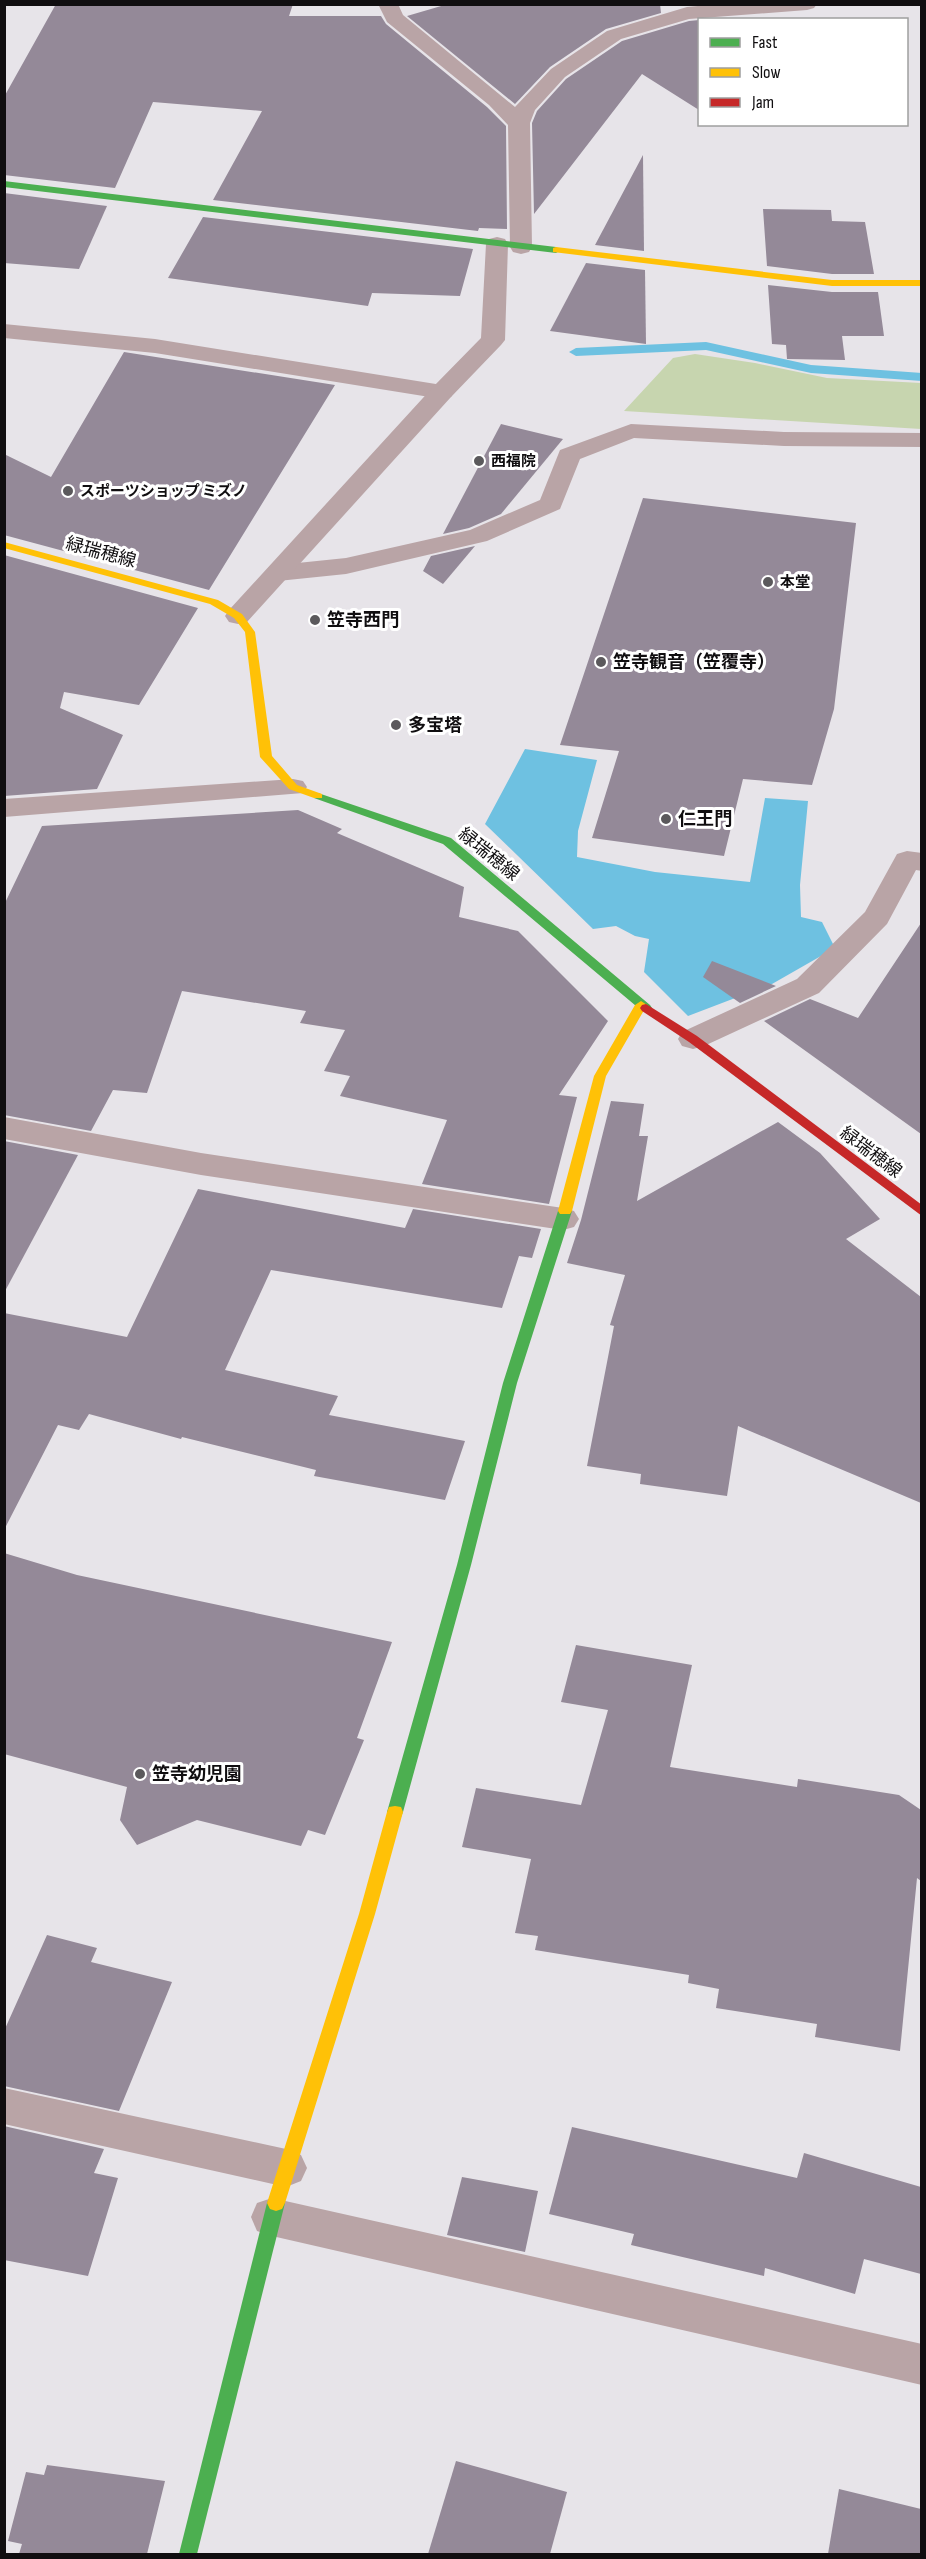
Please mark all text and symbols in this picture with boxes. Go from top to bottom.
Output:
legend [698,18,908,126]
text: Fast [752,32,778,53]
text: Slow [752,62,781,83]
text: Jam [751,92,774,113]
place label: 西福院 [491,452,536,471]
marker: 西福院 [472,454,486,468]
place label: スポーツショップ ミズノ [80,482,247,501]
marker: スポーツショップ ミズノ [61,484,75,498]
street label: 緑瑞穂線 [63,533,138,572]
place label: 本堂 [780,573,810,592]
marker: 本堂 [761,575,775,589]
place label: 笠寺西門 [327,610,399,631]
marker: 笠寺西門 [308,613,322,627]
place label: 笠寺観音（笠覆寺） [613,652,775,673]
marker: 笠寺観音（笠覆寺） [594,655,608,669]
place label: 多宝塔 [408,715,462,736]
marker: 多宝塔 [389,718,403,732]
place label: 仁王門 [678,809,732,830]
marker: 仁王門 [659,812,673,826]
street label: 緑瑞穂線 [454,824,523,885]
street label: 緑瑞穂線 [836,1122,906,1182]
place label: 笠寺幼児園 [152,1764,242,1785]
marker: 笠寺幼児園 [133,1767,147,1781]

